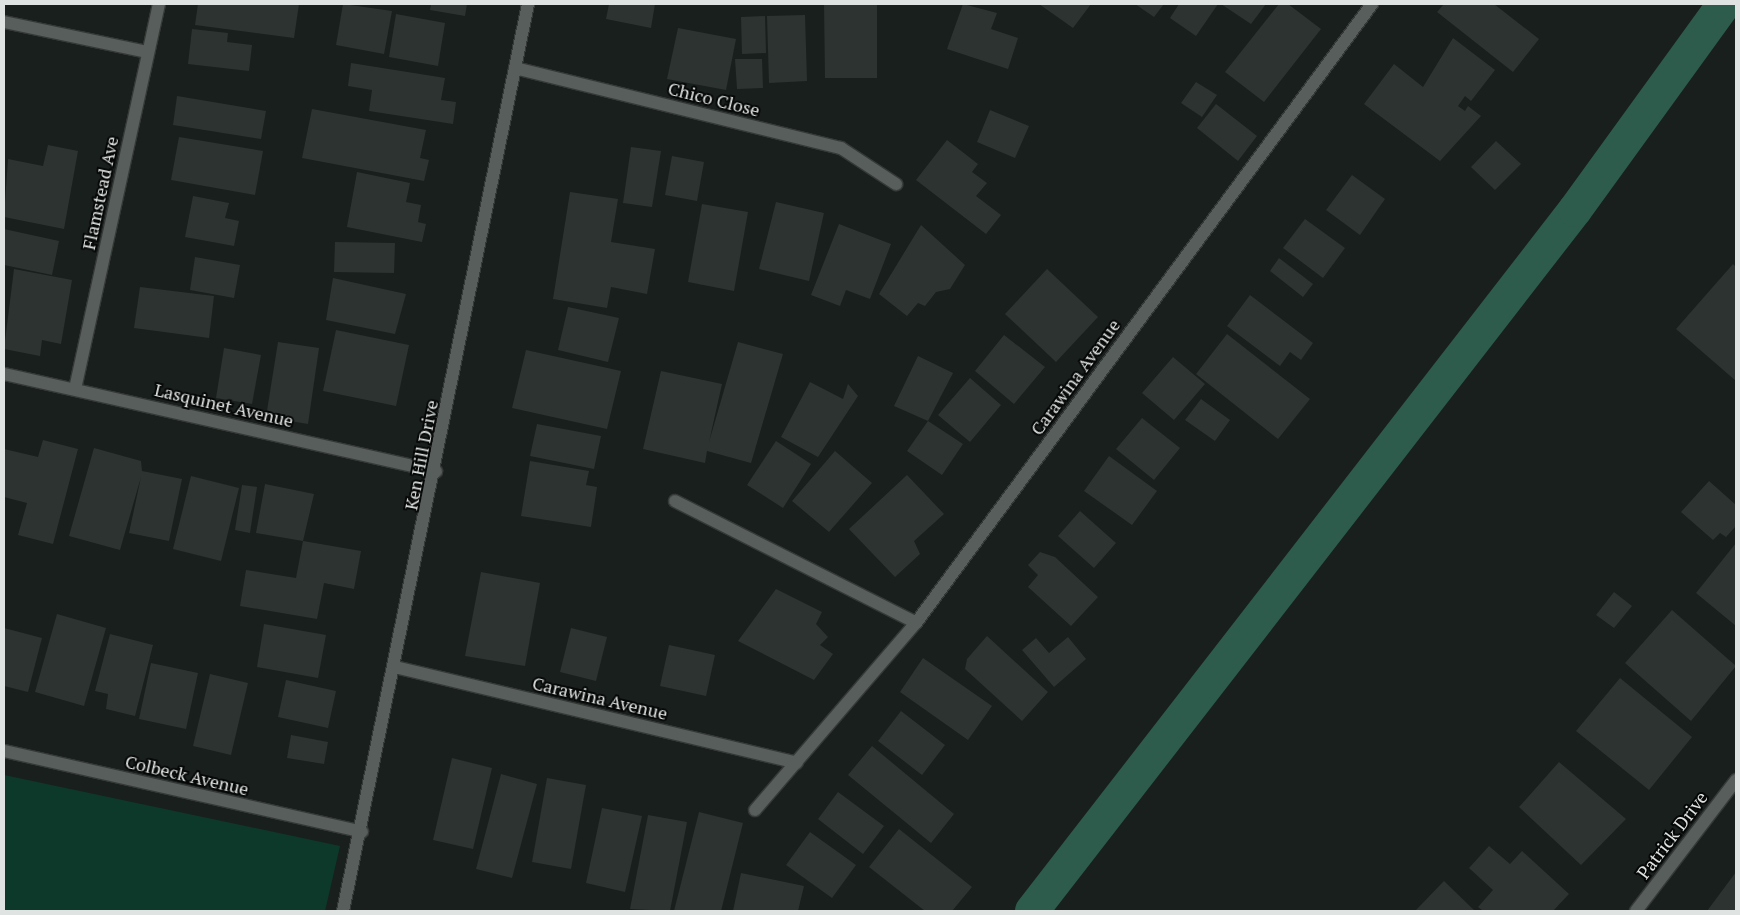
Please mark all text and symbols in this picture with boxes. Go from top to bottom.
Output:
street label: Chico Close [666,77,762,121]
street label: Flamstead Ave [77,134,123,252]
street label: Carawina Avenue [1026,315,1124,439]
street label: Lasquinet Avenue [152,378,296,432]
street label: Ken Hill Drive [400,398,442,512]
street label: Carawina Avenue [530,672,670,724]
street label: Colbeck Avenue [123,750,251,800]
street label: Patrick Drive [1632,787,1712,883]

